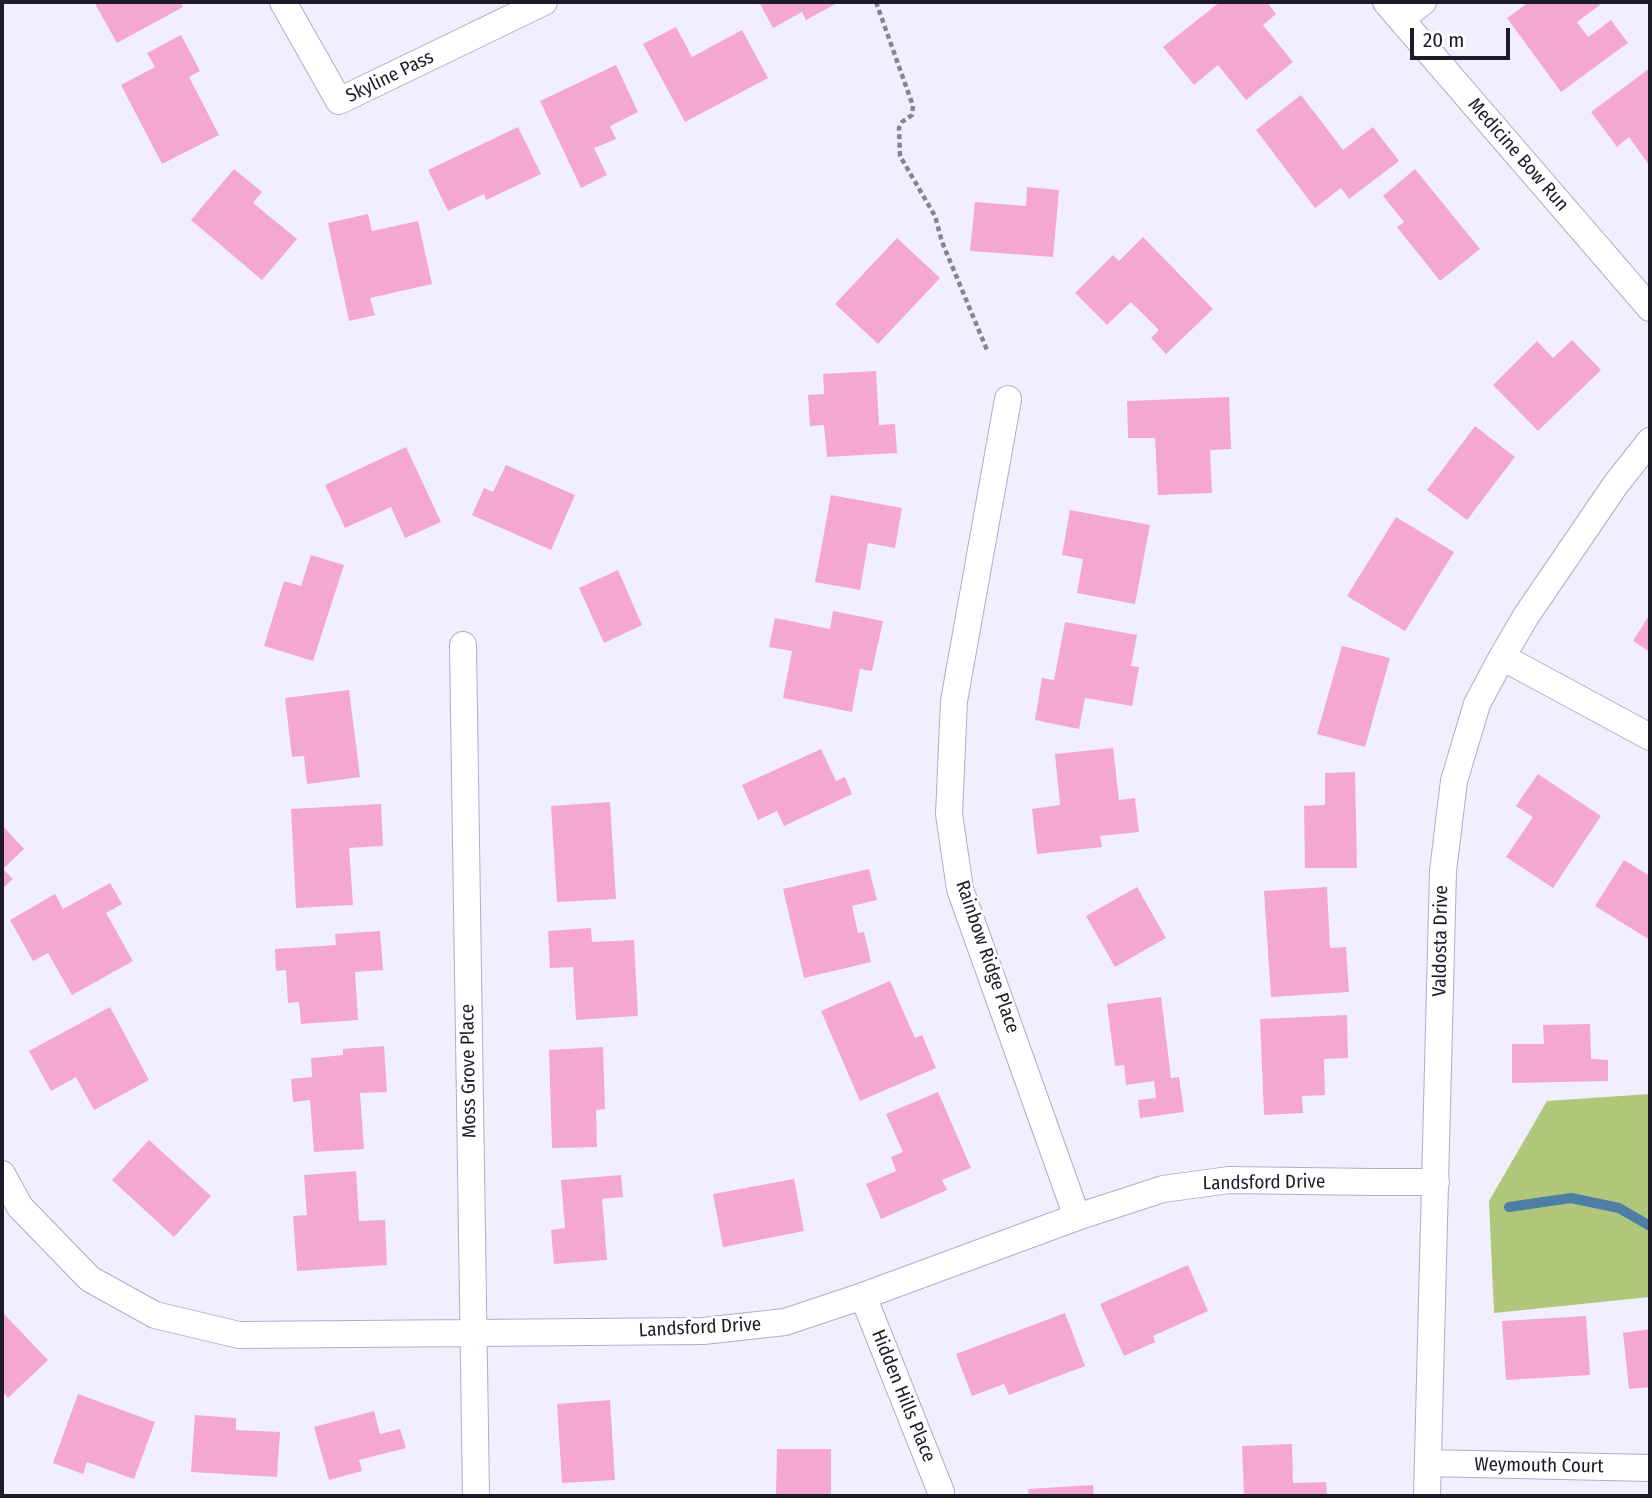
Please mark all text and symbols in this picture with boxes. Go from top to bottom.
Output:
scale bar [1414,14,1514,58]
text: 20 m [1423,27,1464,53]
street label: Skyline Pass [342,46,438,108]
street label: Medicine Bow Run [1463,94,1573,216]
street label: Rainbow Ridge Place [950,878,1024,1036]
street label: Valdosta Drive [1429,885,1453,997]
street label: Moss Grove Place [456,1004,482,1138]
street label: Landsford Drive [1203,1171,1325,1195]
street label: Landsford Drive [638,1313,762,1343]
street label: Hidden Hills Place [866,1327,940,1465]
street label: Weymouth Court [1474,1453,1604,1479]

